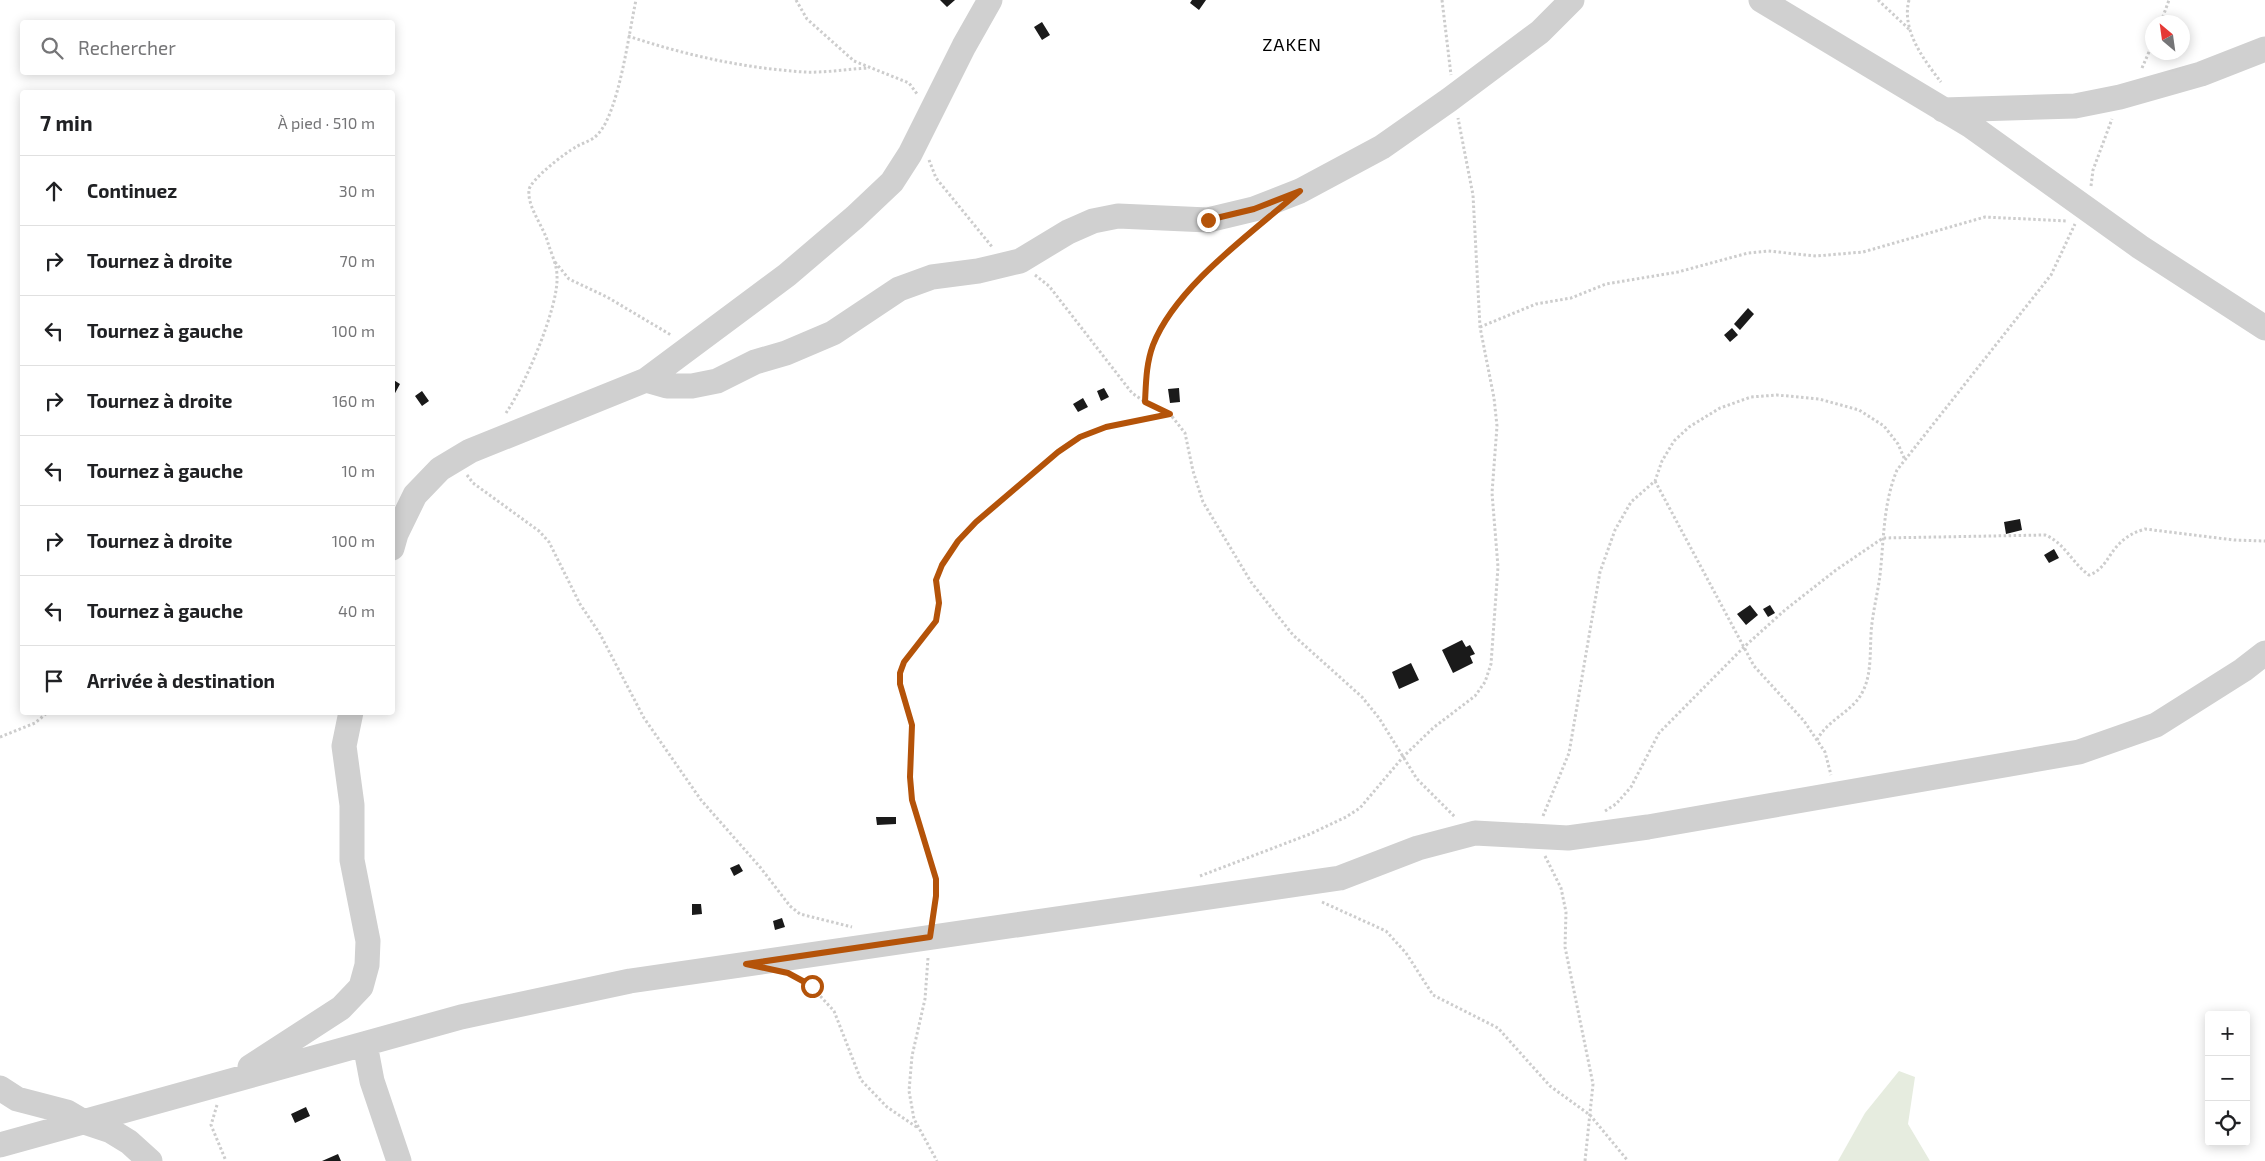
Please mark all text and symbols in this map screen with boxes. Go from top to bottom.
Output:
north arrow [2145,15,2190,60]
search box [20,20,395,75]
district label: ZAKEN [1262,33,1322,55]
icon: search [38,34,66,62]
text: Rechercher [78,36,176,59]
text: 7 min [40,110,93,135]
text: À pied · 510 m [278,113,375,132]
icon: ahead [40,177,68,205]
text: Continuez [87,179,177,202]
text: 30 m [339,181,375,200]
route end [1197,209,1220,232]
icon: right [40,247,68,275]
text: Tournez à droite [87,249,233,272]
text: 70 m [340,251,375,270]
icon: left [40,317,68,345]
text: Tournez à gauche [87,319,243,342]
text: 100 m [332,321,375,340]
icon: right [40,387,68,415]
text: Tournez à droite [87,389,233,412]
text: 160 m [332,391,375,410]
icon: left [40,457,68,485]
text: Tournez à gauche [87,459,243,482]
text: 10 m [341,461,375,480]
icon: right [40,527,68,555]
text: Tournez à droite [87,529,233,552]
text: 100 m [332,531,375,550]
icon: left [40,597,68,625]
text: Tournez à gauche [87,599,243,622]
text: 40 m [338,601,375,620]
icon: arrive [40,667,68,695]
text: Arrivée à destination [87,669,275,692]
route start [801,975,824,998]
map controls [2205,1011,2250,1146]
button: + [2205,1011,2250,1056]
button: − [2205,1056,2250,1101]
button: locate [2205,1101,2250,1146]

